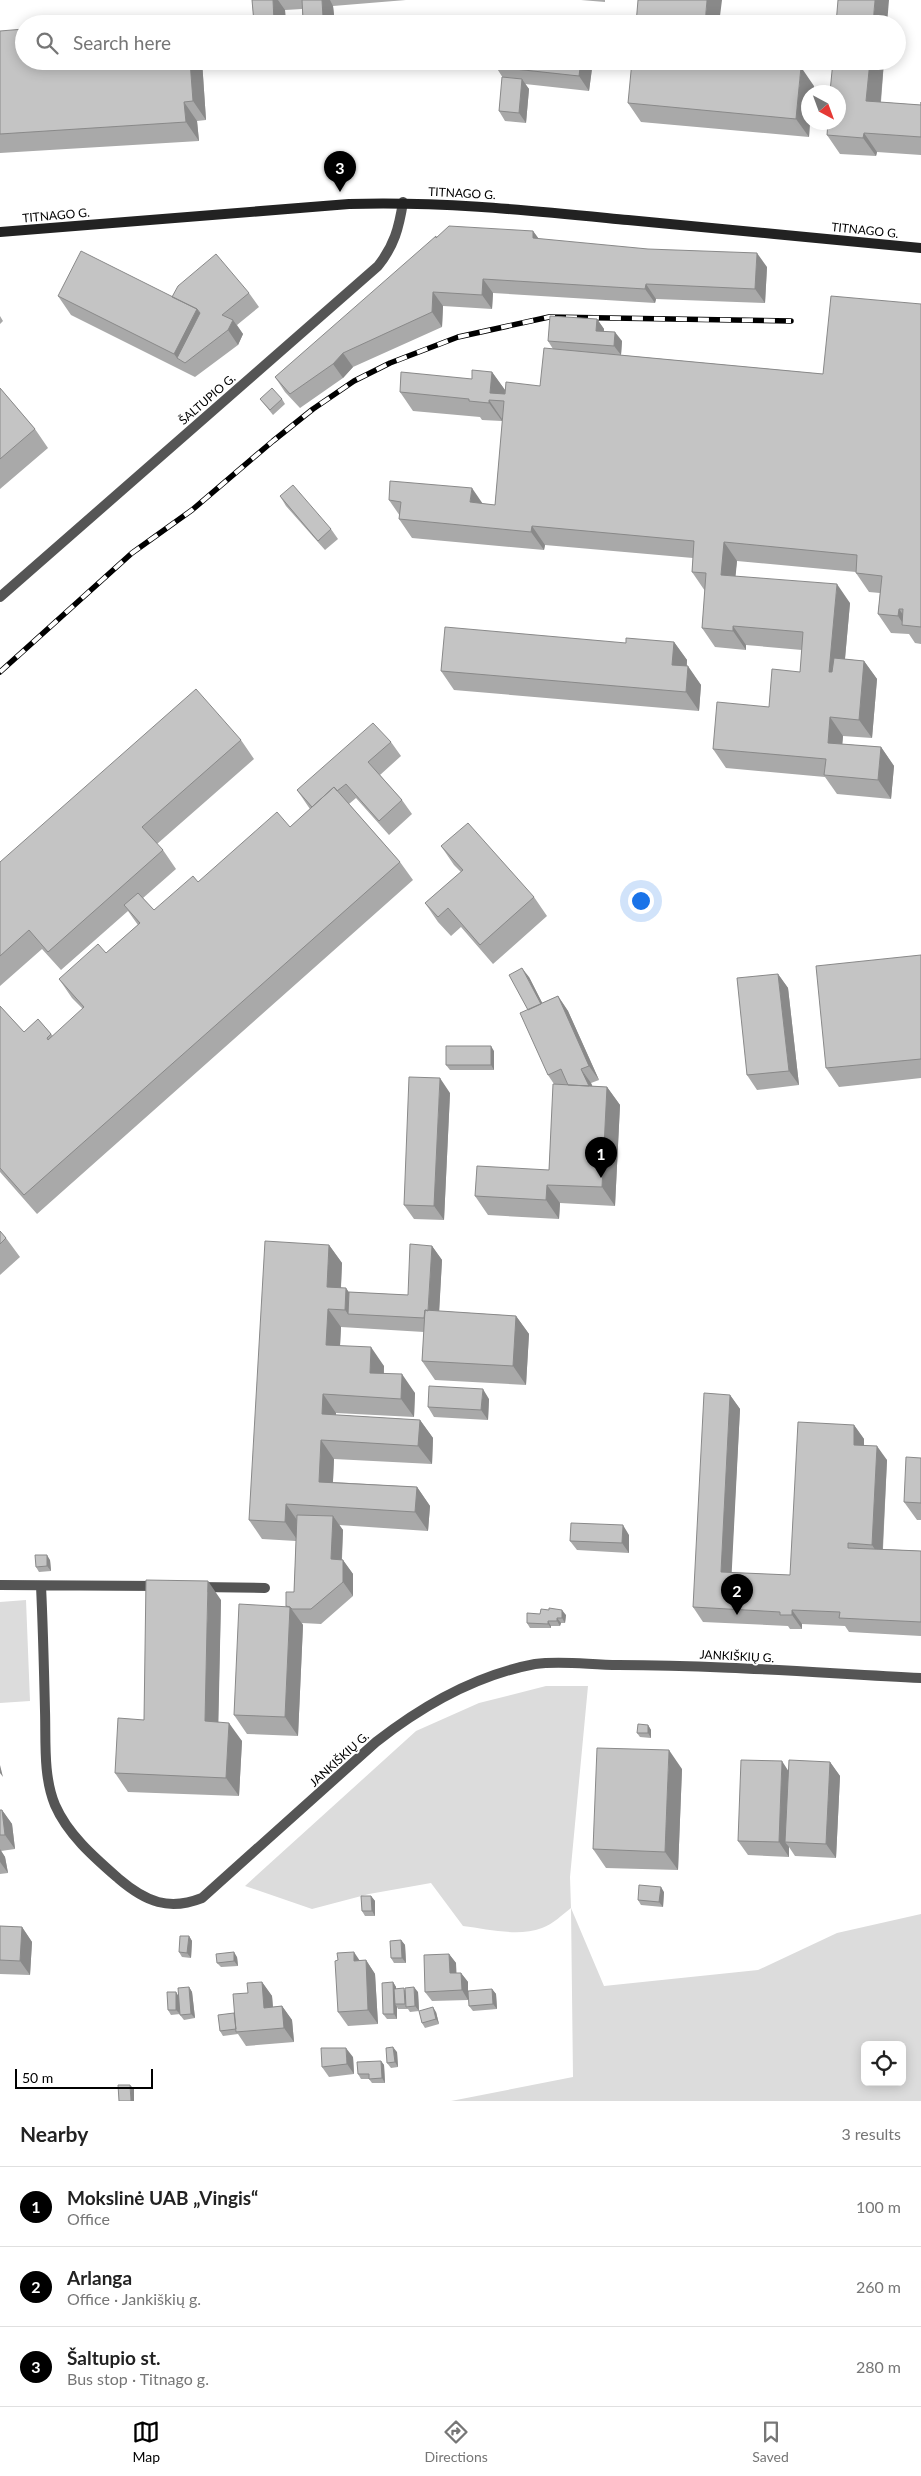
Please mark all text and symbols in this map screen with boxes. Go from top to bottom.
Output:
search box [15,15,906,70]
icon: search [33,29,61,57]
text: Search here [73,31,171,54]
north arrow [801,85,846,130]
pin: 3 [324,151,356,192]
street label: TITNAGO G. [428,184,496,202]
street label: TITNAGO G. [22,205,91,225]
street label: TITNAGO G. [831,219,900,241]
street label: ŠALTUPIO G. [176,370,239,428]
your location [628,888,654,914]
pin: 1 [585,1137,617,1178]
pin: 2 [721,1574,753,1615]
street label: JANKIŠKIŲ G. [699,1647,775,1665]
street label: JANKIŠKIŲ G. [306,1728,372,1790]
map controls [861,2041,906,2086]
button: locate [861,2041,906,2086]
scale bar [15,2066,152,2089]
text: 50 m [22,2069,53,2086]
text: Nearby [20,2121,88,2146]
text: 3 results [841,2124,901,2143]
text: Mokslinė UAB „Vingis“ [67,2186,258,2209]
text: 1 [31,2197,41,2216]
text: 100 m [856,2197,901,2216]
text: Office [67,2209,110,2228]
text: Arlanga [67,2266,132,2289]
text: 2 [31,2277,41,2296]
text: 260 m [856,2277,901,2296]
text: Office · Jankiškių g. [67,2289,201,2308]
text: Šaltupio st. [67,2346,161,2369]
text: 3 [31,2357,41,2376]
text: 280 m [856,2357,901,2376]
text: Bus stop · Titnago g. [67,2369,209,2388]
tab: Map [132,2418,160,2465]
tab: Directions [425,2418,488,2465]
tab: Saved [752,2418,789,2465]

